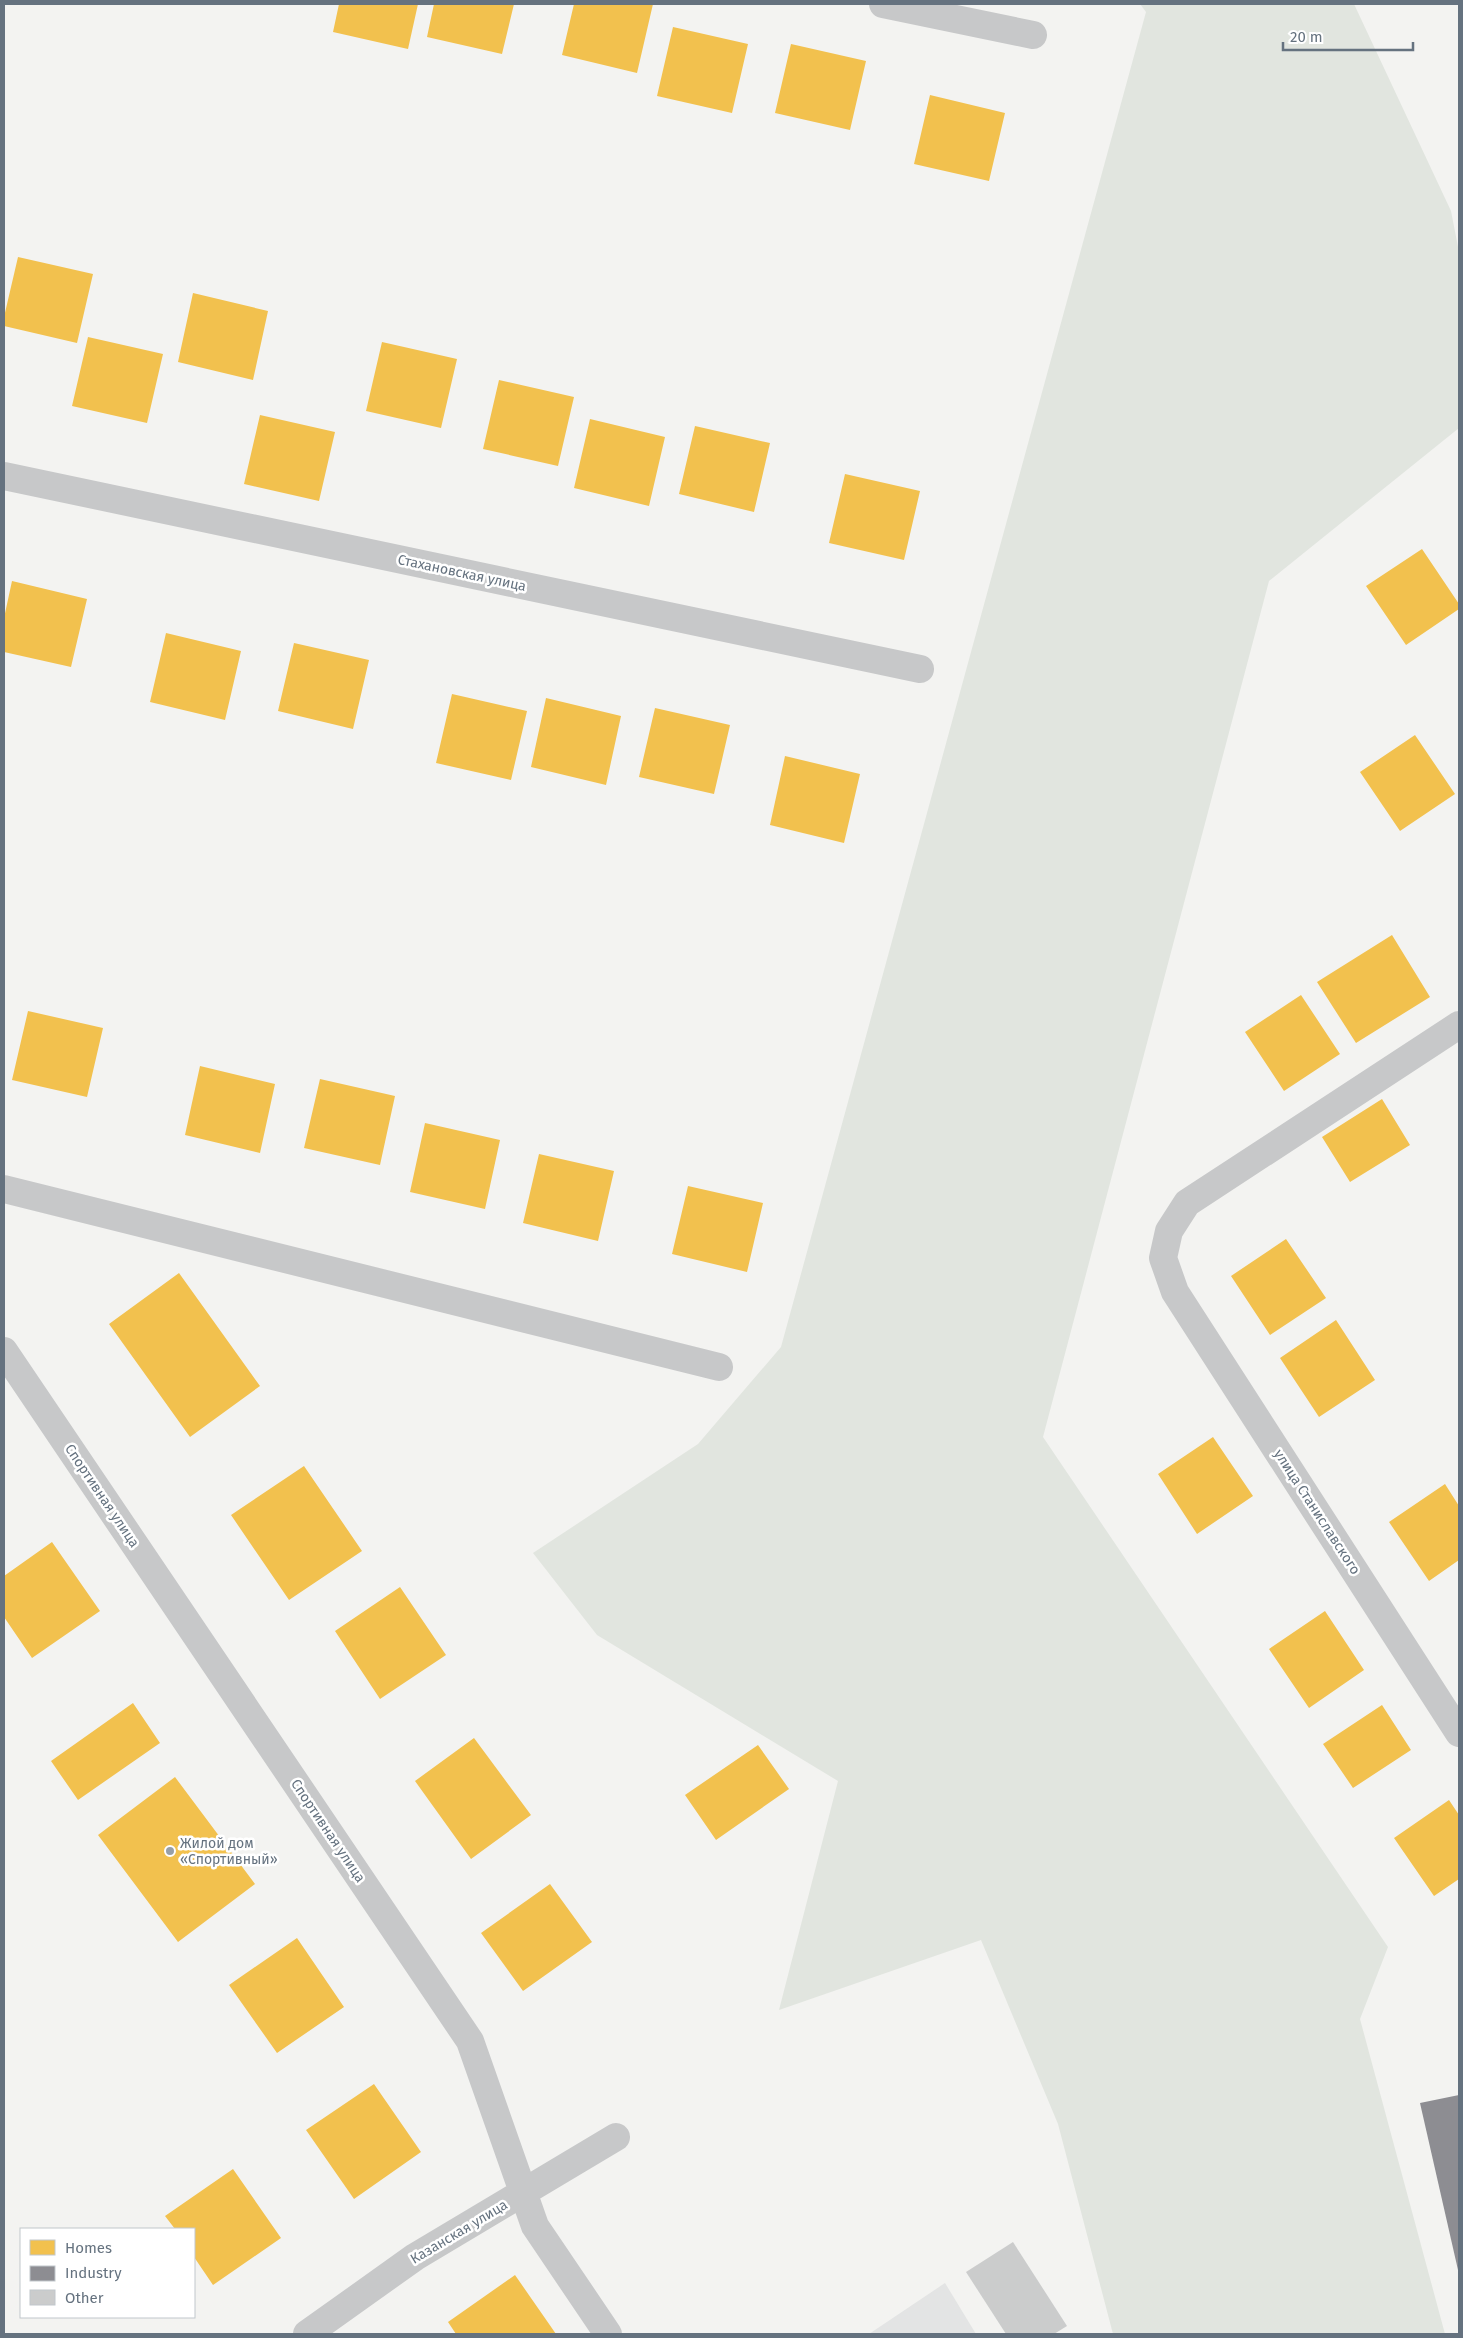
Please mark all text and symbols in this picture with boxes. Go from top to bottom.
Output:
scale bar [1283,20,1413,52]
text: 20 m [1290,28,1323,46]
street label: Стахановская улица [396,551,528,595]
street label: Спортивная улица [61,1441,143,1551]
street label: улица Станиславского [1270,1446,1364,1578]
street label: Спортивная улица [287,1776,369,1886]
place label: Жилой дом «Спортивный» [180,1835,278,1868]
marker: Жилой дом «Спортивный» [164,1845,176,1857]
street label: Казанская улица [407,2196,511,2268]
legend [20,2228,195,2318]
text: Homes [65,2239,112,2257]
text: Industry [65,2264,122,2282]
text: Other [65,2289,104,2307]

